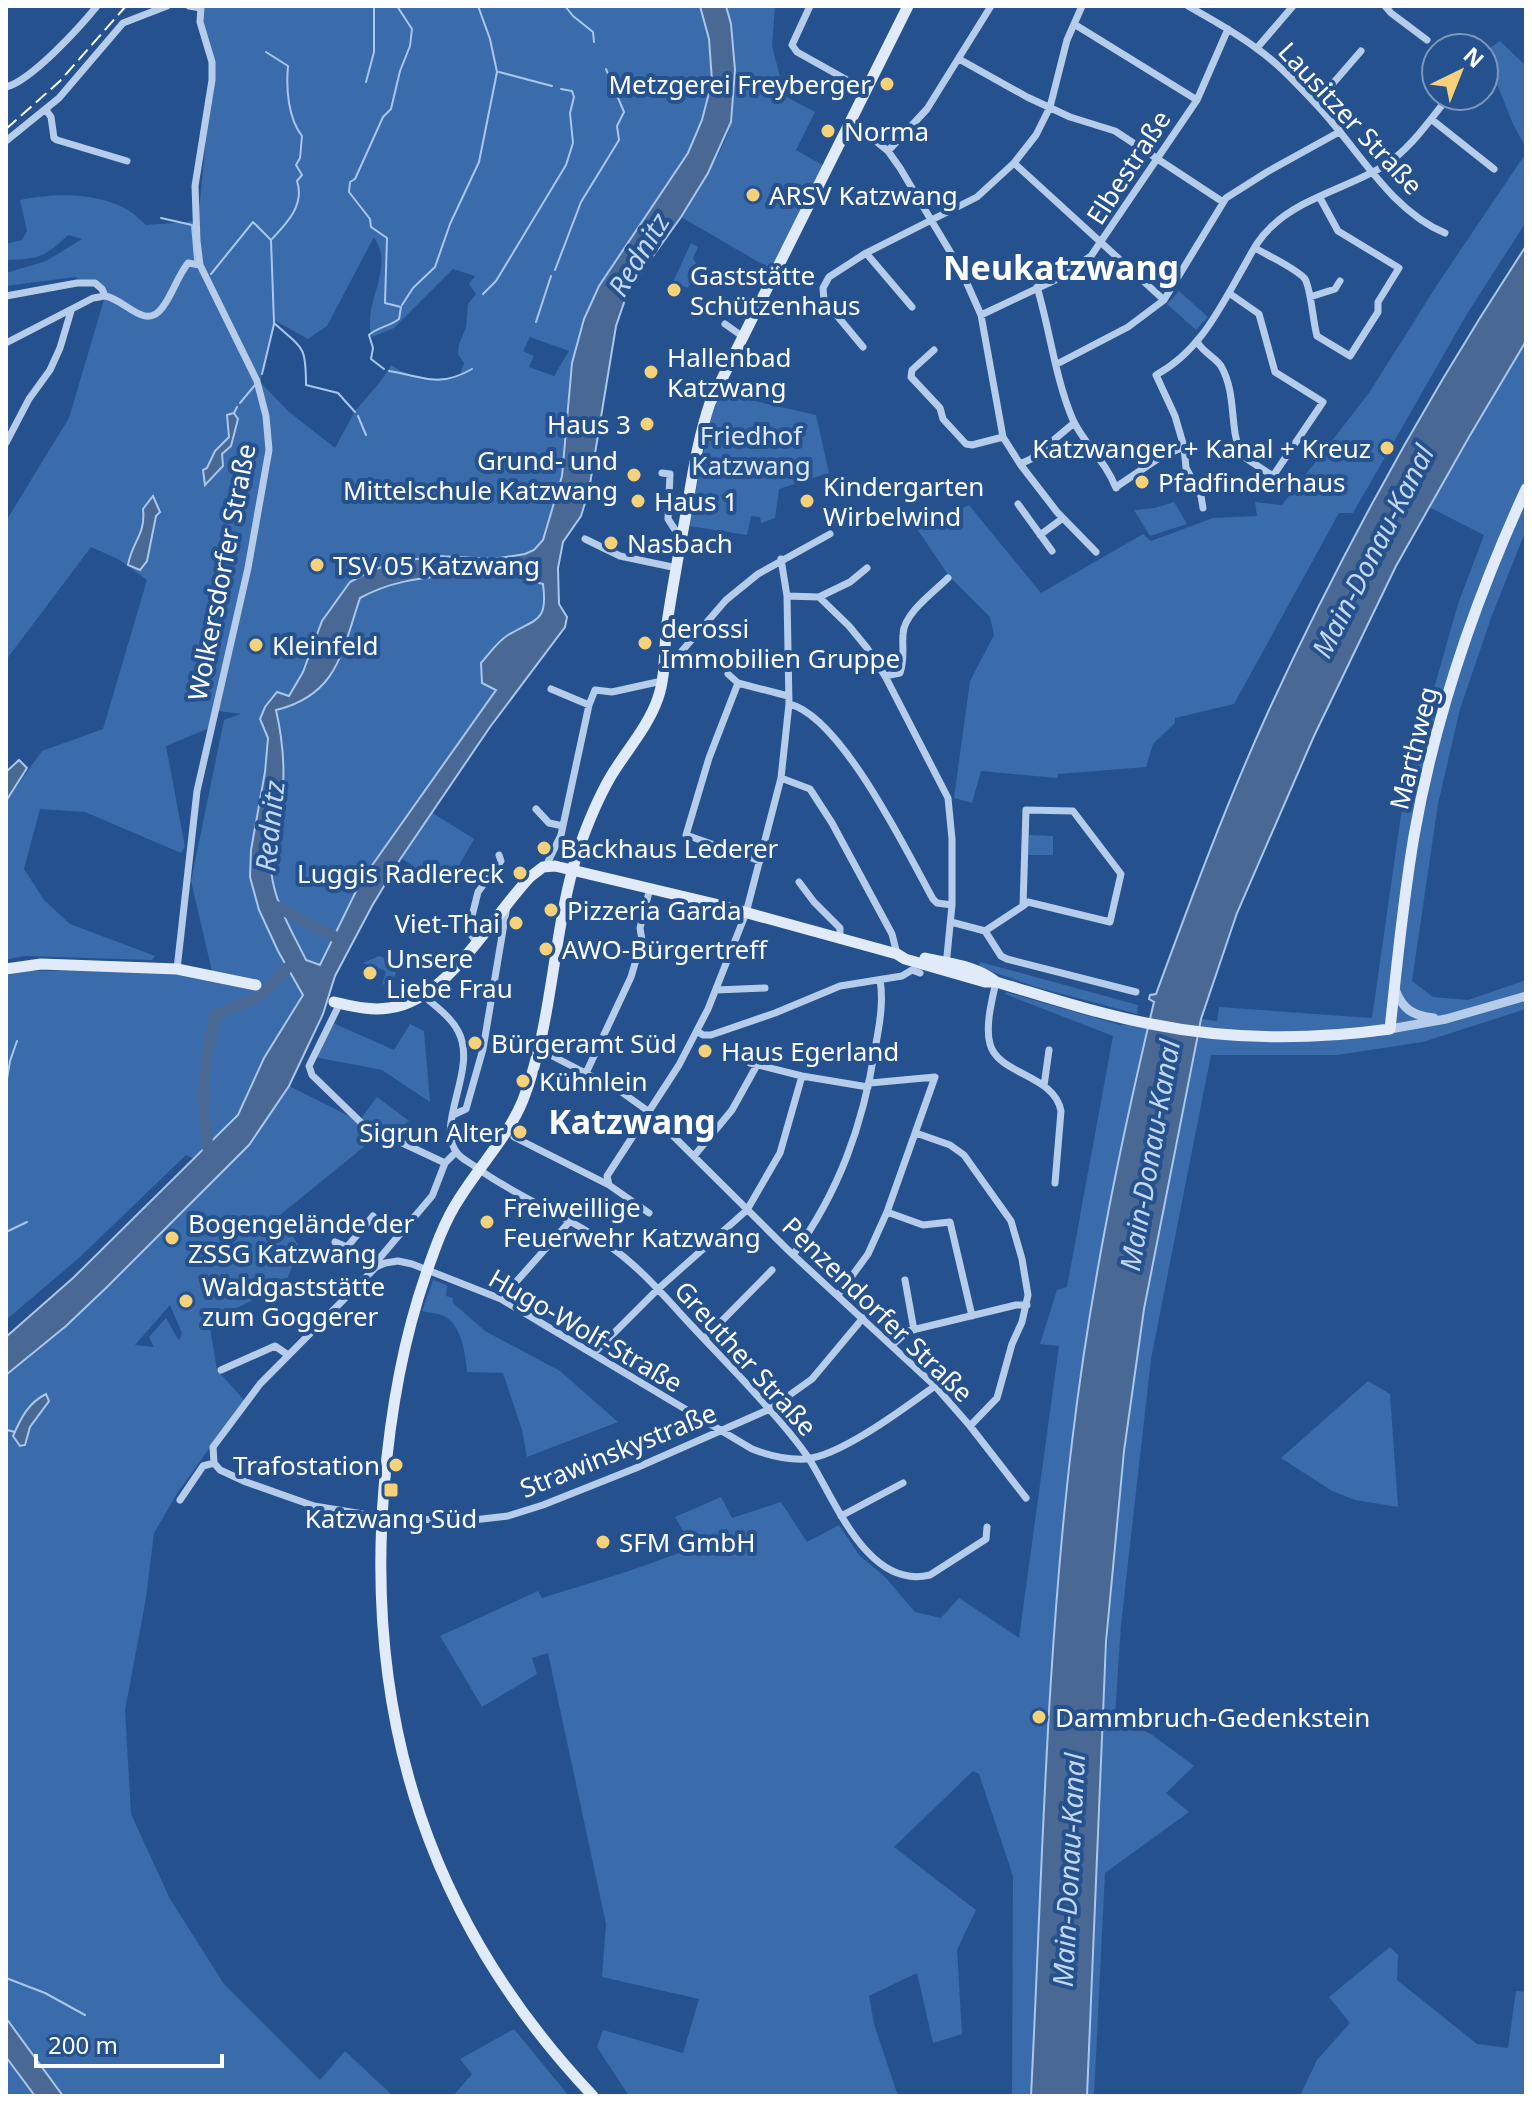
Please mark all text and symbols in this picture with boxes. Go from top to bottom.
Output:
north arrow [1420,32,1500,112]
street label: Lausitzer Straße [1271,34,1431,202]
text: N [1458,40,1491,74]
place label: Metzgerei Freyberger [609,66,871,102]
marker: Metzgerei Freyberger [878,75,896,93]
street label: Elbestraße [1078,103,1178,231]
place label: Norma [844,113,929,149]
marker: Norma [819,122,837,140]
place label: ARSV Katzwang [769,177,958,213]
marker: ARSV Katzwang [744,186,762,204]
water label: Rednitz [598,205,678,303]
district label: Neukatzwang [943,244,1179,290]
place label: Gaststätte Schützenhaus [690,257,860,323]
marker: Gaststätte Schützenhaus [665,281,683,299]
place label: Hallenbad Katzwang [667,339,792,405]
marker: Hallenbad Katzwang [642,363,660,381]
place label: Haus 3 [547,406,631,442]
marker: Haus 3 [638,415,656,433]
park label: Friedhof Katzwang [691,417,811,483]
place label: Katzwanger + Kanal + Kreuz [1032,430,1371,466]
water label: Main-Donau-Kanal [1302,437,1442,664]
marker: Katzwanger + Kanal + Kreuz [1378,439,1396,457]
street label: Wolkersdorfer Straße [178,440,264,704]
place label: Grund- und Mittelschule Katzwang [343,442,618,508]
place label: Pfadfinderhaus [1158,464,1346,500]
marker: Grund- und Mittelschule Katzwang [625,466,643,484]
place label: Kindergarten Wirbelwind [823,468,984,534]
marker: Pfadfinderhaus [1133,473,1151,491]
place label: Haus 1 [654,483,738,519]
marker: Haus 1 [629,492,647,510]
marker: Kindergarten Wirbelwind [798,492,816,510]
place label: Nasbach [627,525,733,561]
marker: Nasbach [602,534,620,552]
place label: TSV 05 Katzwang [333,547,540,583]
marker: TSV 05 Katzwang [308,556,326,574]
place label: derossi Immobilien Gruppe [661,610,900,676]
place label: Kleinfeld [272,627,379,663]
marker: derossi Immobilien Gruppe [636,634,654,652]
marker: Kleinfeld [247,636,265,654]
street label: Marthweg [1380,683,1446,813]
water label: Rednitz [245,778,293,873]
place label: Backhaus Lederer [560,830,779,866]
marker: Backhaus Lederer [535,839,553,857]
place label: Luggis Radlereck [297,855,504,891]
marker: Luggis Radlereck [511,864,529,882]
place label: Pizzeria Garda [567,892,742,928]
marker: Pizzeria Garda [542,901,560,919]
place label: Viet-Thai [394,905,500,941]
marker: Viet-Thai [507,914,525,932]
place label: AWO-Bürgertreff [562,931,768,967]
place label: Unsere Liebe Frau [386,940,513,1006]
marker: AWO-Bürgertreff [537,940,555,958]
marker: Unsere Liebe Frau [361,964,379,982]
place label: Bürgeramt Süd [491,1025,677,1061]
place label: Haus Egerland [721,1033,899,1069]
marker: Bürgeramt Süd [466,1034,484,1052]
water label: Main-Donau-Kanal [1110,1036,1188,1274]
marker: Haus Egerland [696,1042,714,1060]
place label: Kühnlein [539,1063,647,1099]
marker: Kühnlein [514,1072,532,1090]
district label: Katzwang [548,1098,716,1144]
place label: Sigrun Alter [359,1114,504,1150]
marker: Sigrun Alter [511,1123,529,1141]
place label: Freiweillige Feuerwehr Katzwang [503,1189,761,1255]
place label: Bogengelände der ZSSG Katzwang [188,1205,414,1271]
street label: Penzendorfer Straße [775,1208,981,1410]
marker: Freiweillige Feuerwehr Katzwang [478,1213,496,1231]
marker: Bogengelände der ZSSG Katzwang [163,1229,181,1247]
street label: Hugo-Wolf-Straße [482,1260,690,1400]
place label: Waldgaststätte zum Goggerer [202,1268,385,1334]
street label: Greuther Straße [667,1273,825,1443]
marker: Waldgaststätte zum Goggerer [177,1292,195,1310]
street label: Strawinskystraße [514,1394,722,1506]
place label: Trafostation [233,1447,380,1483]
marker: Trafostation [387,1456,405,1474]
marker: Katzwang Süd [382,1481,400,1499]
place label: Katzwang Süd [305,1500,477,1536]
place label: SFM GmbH [619,1524,756,1560]
marker: SFM GmbH [594,1533,612,1551]
place label: Dammbruch-Gedenkstein [1055,1699,1370,1735]
marker: Dammbruch-Gedenkstein [1030,1708,1048,1726]
water label: Main-Donau-Kanal [1043,1751,1093,1988]
scale bar [36,2018,222,2068]
text: 200 m [48,2028,118,2061]

